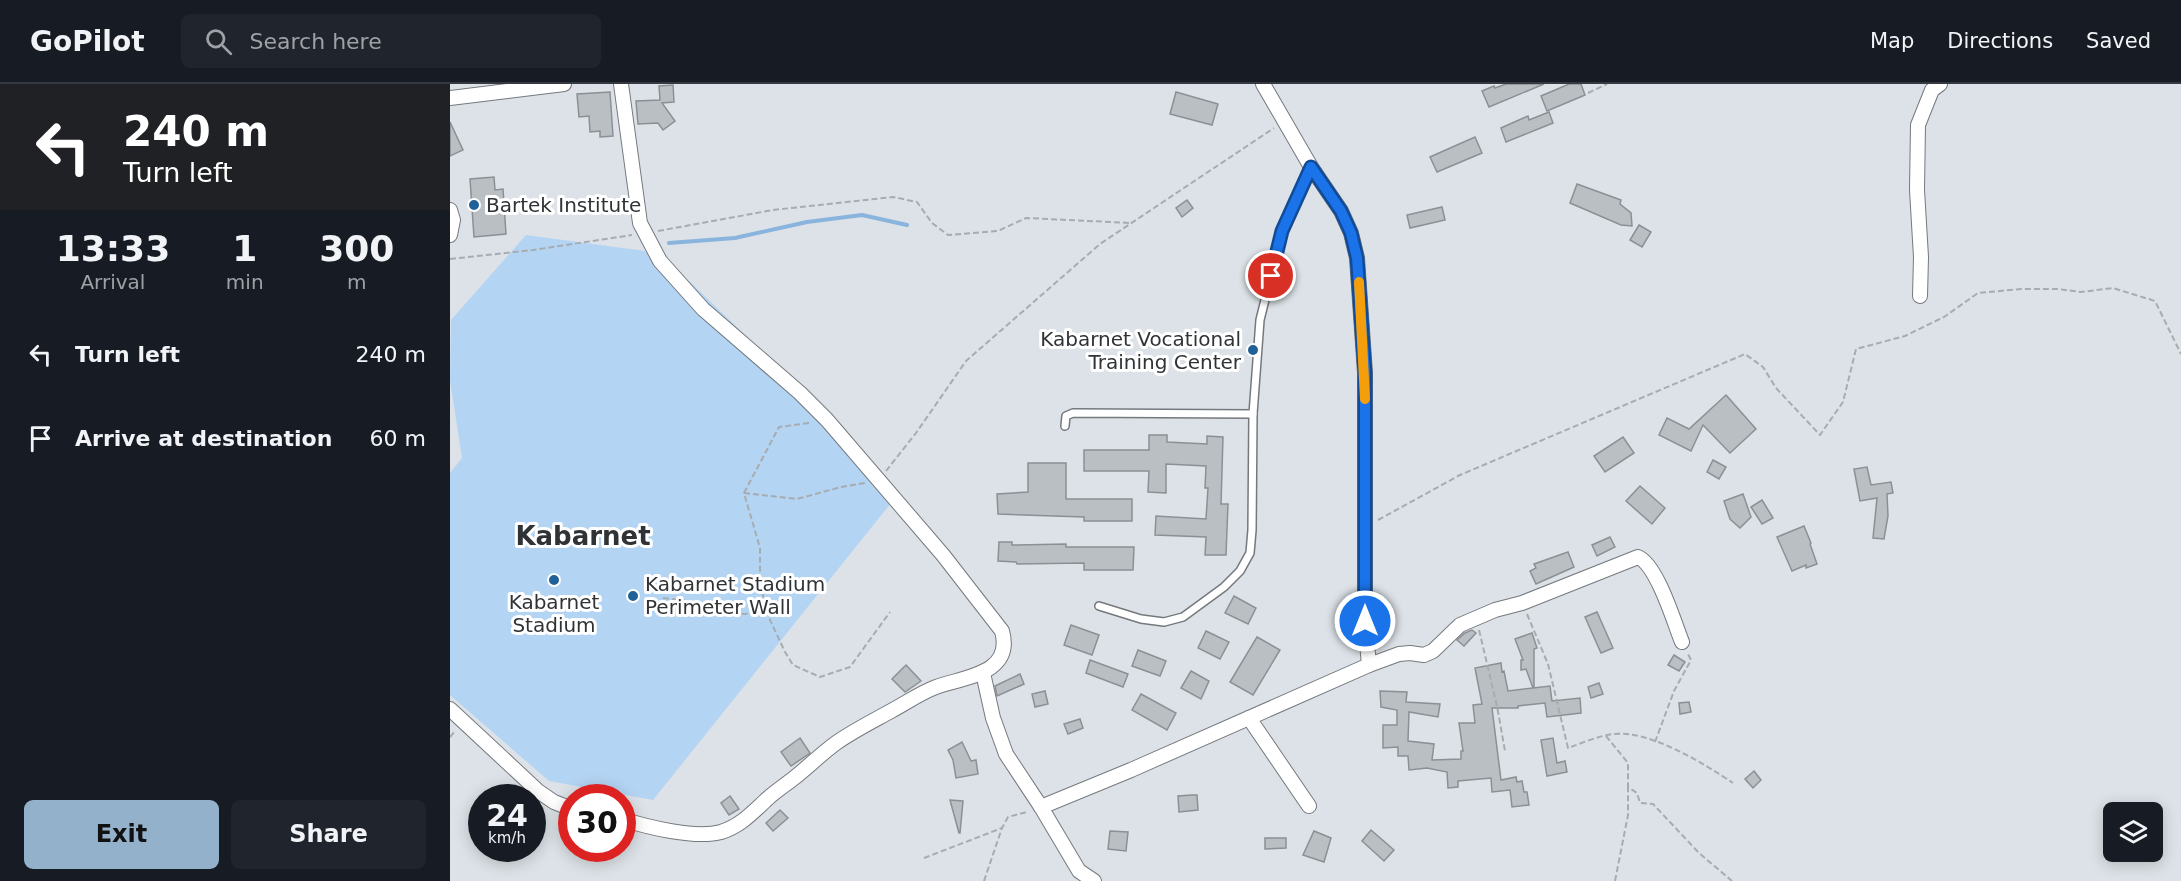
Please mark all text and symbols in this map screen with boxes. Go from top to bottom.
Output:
search box [181,14,601,68]
text: GoPilot [30,25,145,58]
icon: search [202,25,235,58]
text: Search here [250,29,382,54]
text: Map [1870,29,1914,53]
text: Directions [1947,29,2053,53]
text: Saved [2086,29,2151,53]
text: 240 m [123,107,269,156]
icon: left [24,108,102,186]
text: Turn left [123,157,233,188]
place label: Bartek Institute [486,193,641,217]
marker: Bartek Institute [467,198,481,212]
text: 13:33 [56,228,170,269]
text: 1 [232,228,257,269]
text: 300 [319,228,394,269]
pin [1245,250,1296,301]
icon: arrive [1254,259,1287,292]
text: Arrival [80,270,145,294]
text: min [226,270,264,294]
text: m [347,270,367,294]
place label: Kabarnet Vocational Training Center [1040,327,1242,374]
icon: left [24,338,57,371]
text: Turn left [75,342,180,367]
text: 240 m [356,342,426,367]
marker: Kabarnet Vocational Training Center [1246,343,1260,357]
icon: arrive [24,422,57,455]
text: Arrive at destination [75,426,332,451]
text: 60 m [370,426,426,451]
district label: Kabarnet [515,521,651,551]
place label: Kabarnet Stadium Perimeter Wall [645,572,825,619]
marker: Kabarnet Stadium [547,573,561,587]
marker: Kabarnet Stadium Perimeter Wall [626,589,640,603]
position arrow [1333,589,1397,653]
place label: Kabarnet Stadium [509,590,599,637]
speed limit sign: 30 [558,784,636,862]
text: 24 [486,798,528,833]
button: Exit [24,800,219,869]
button: Share [231,800,426,869]
map controls [2103,802,2163,862]
button: layers [2103,802,2163,862]
text: km/h [488,829,526,847]

